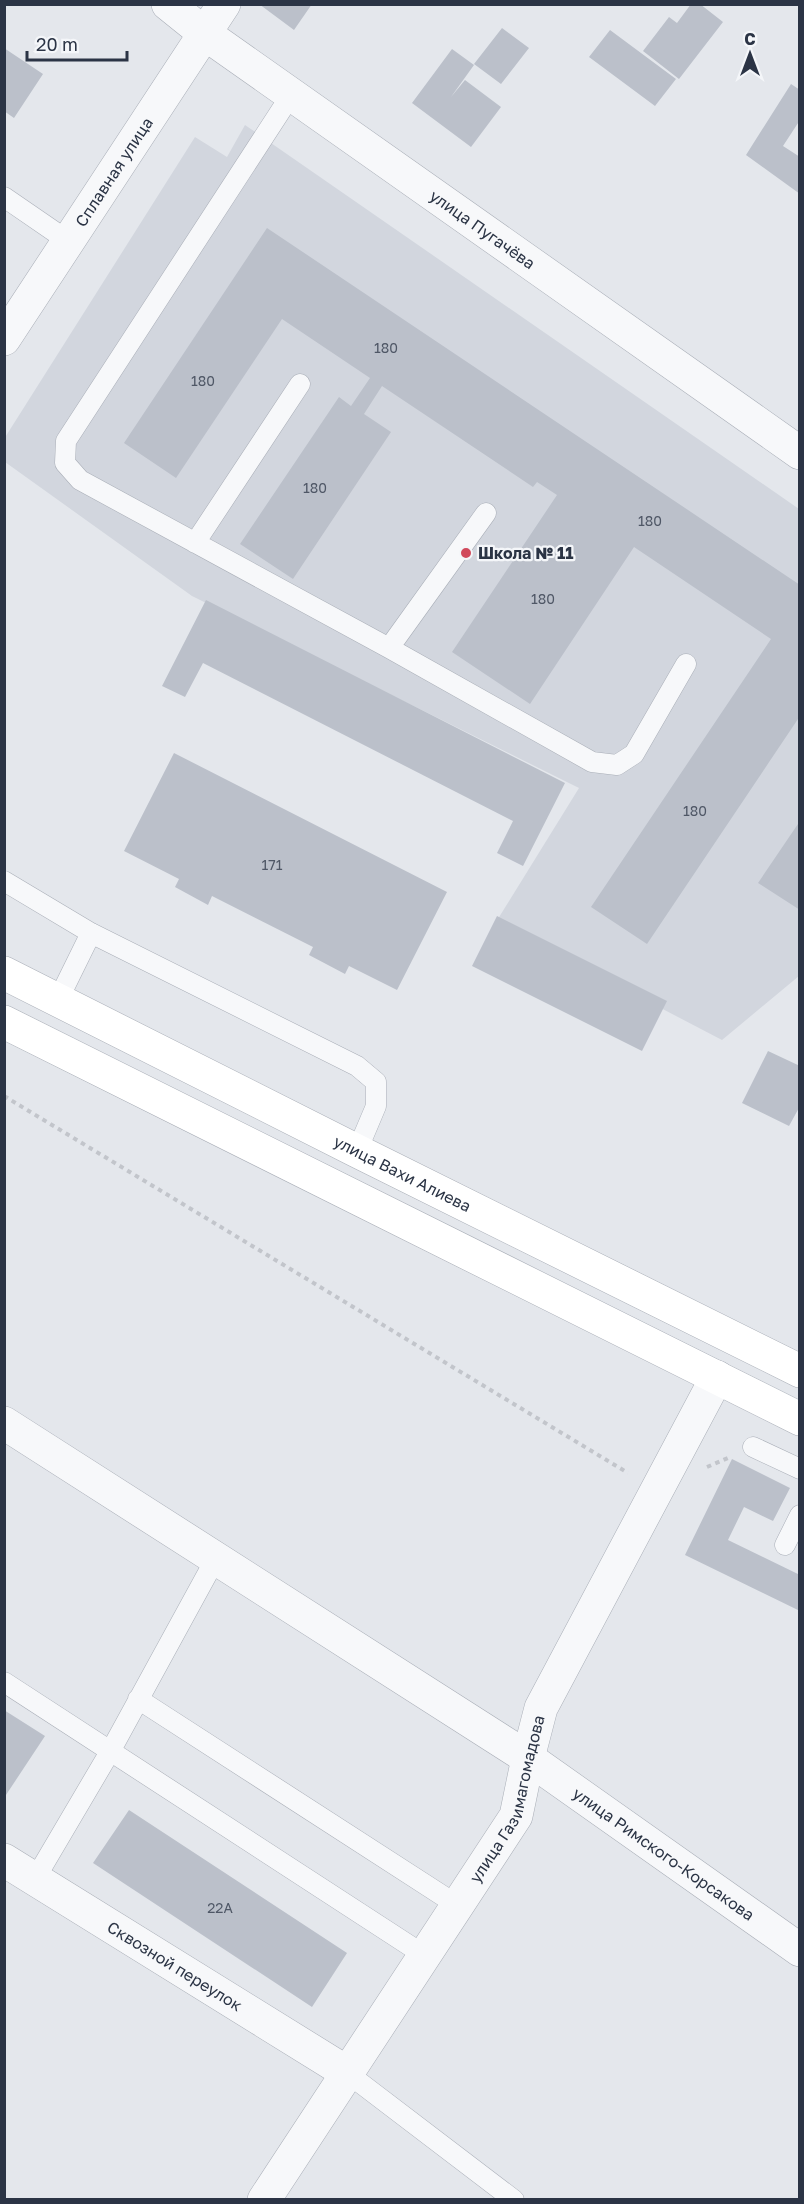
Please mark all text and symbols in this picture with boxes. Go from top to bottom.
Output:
scale bar [27,24,128,62]
north arrow [720,24,780,84]
text: С [744,29,756,49]
text: 20 m [36,33,78,55]
street label: Сплавная улица [71,113,157,230]
street label: улица Пугачёва [426,185,539,273]
house number: 180 [374,339,398,356]
house number: 180 [191,372,215,389]
house number: 180 [303,479,327,496]
house number: 180 [638,512,662,529]
place label: Школа № 11 [478,543,573,563]
marker: Школа № 11 [459,546,473,560]
house number: 180 [531,590,555,607]
house number: 180 [683,802,707,819]
house number: 171 [262,856,283,873]
street label: улица Вахи Алиева [330,1131,474,1216]
street label: улица Газимагомадова [465,1713,549,1886]
street label: улица Римского-Корсакова [569,1783,758,1925]
house number: 22А [207,1899,233,1916]
street label: Сквозной переулок [104,1917,246,2015]

